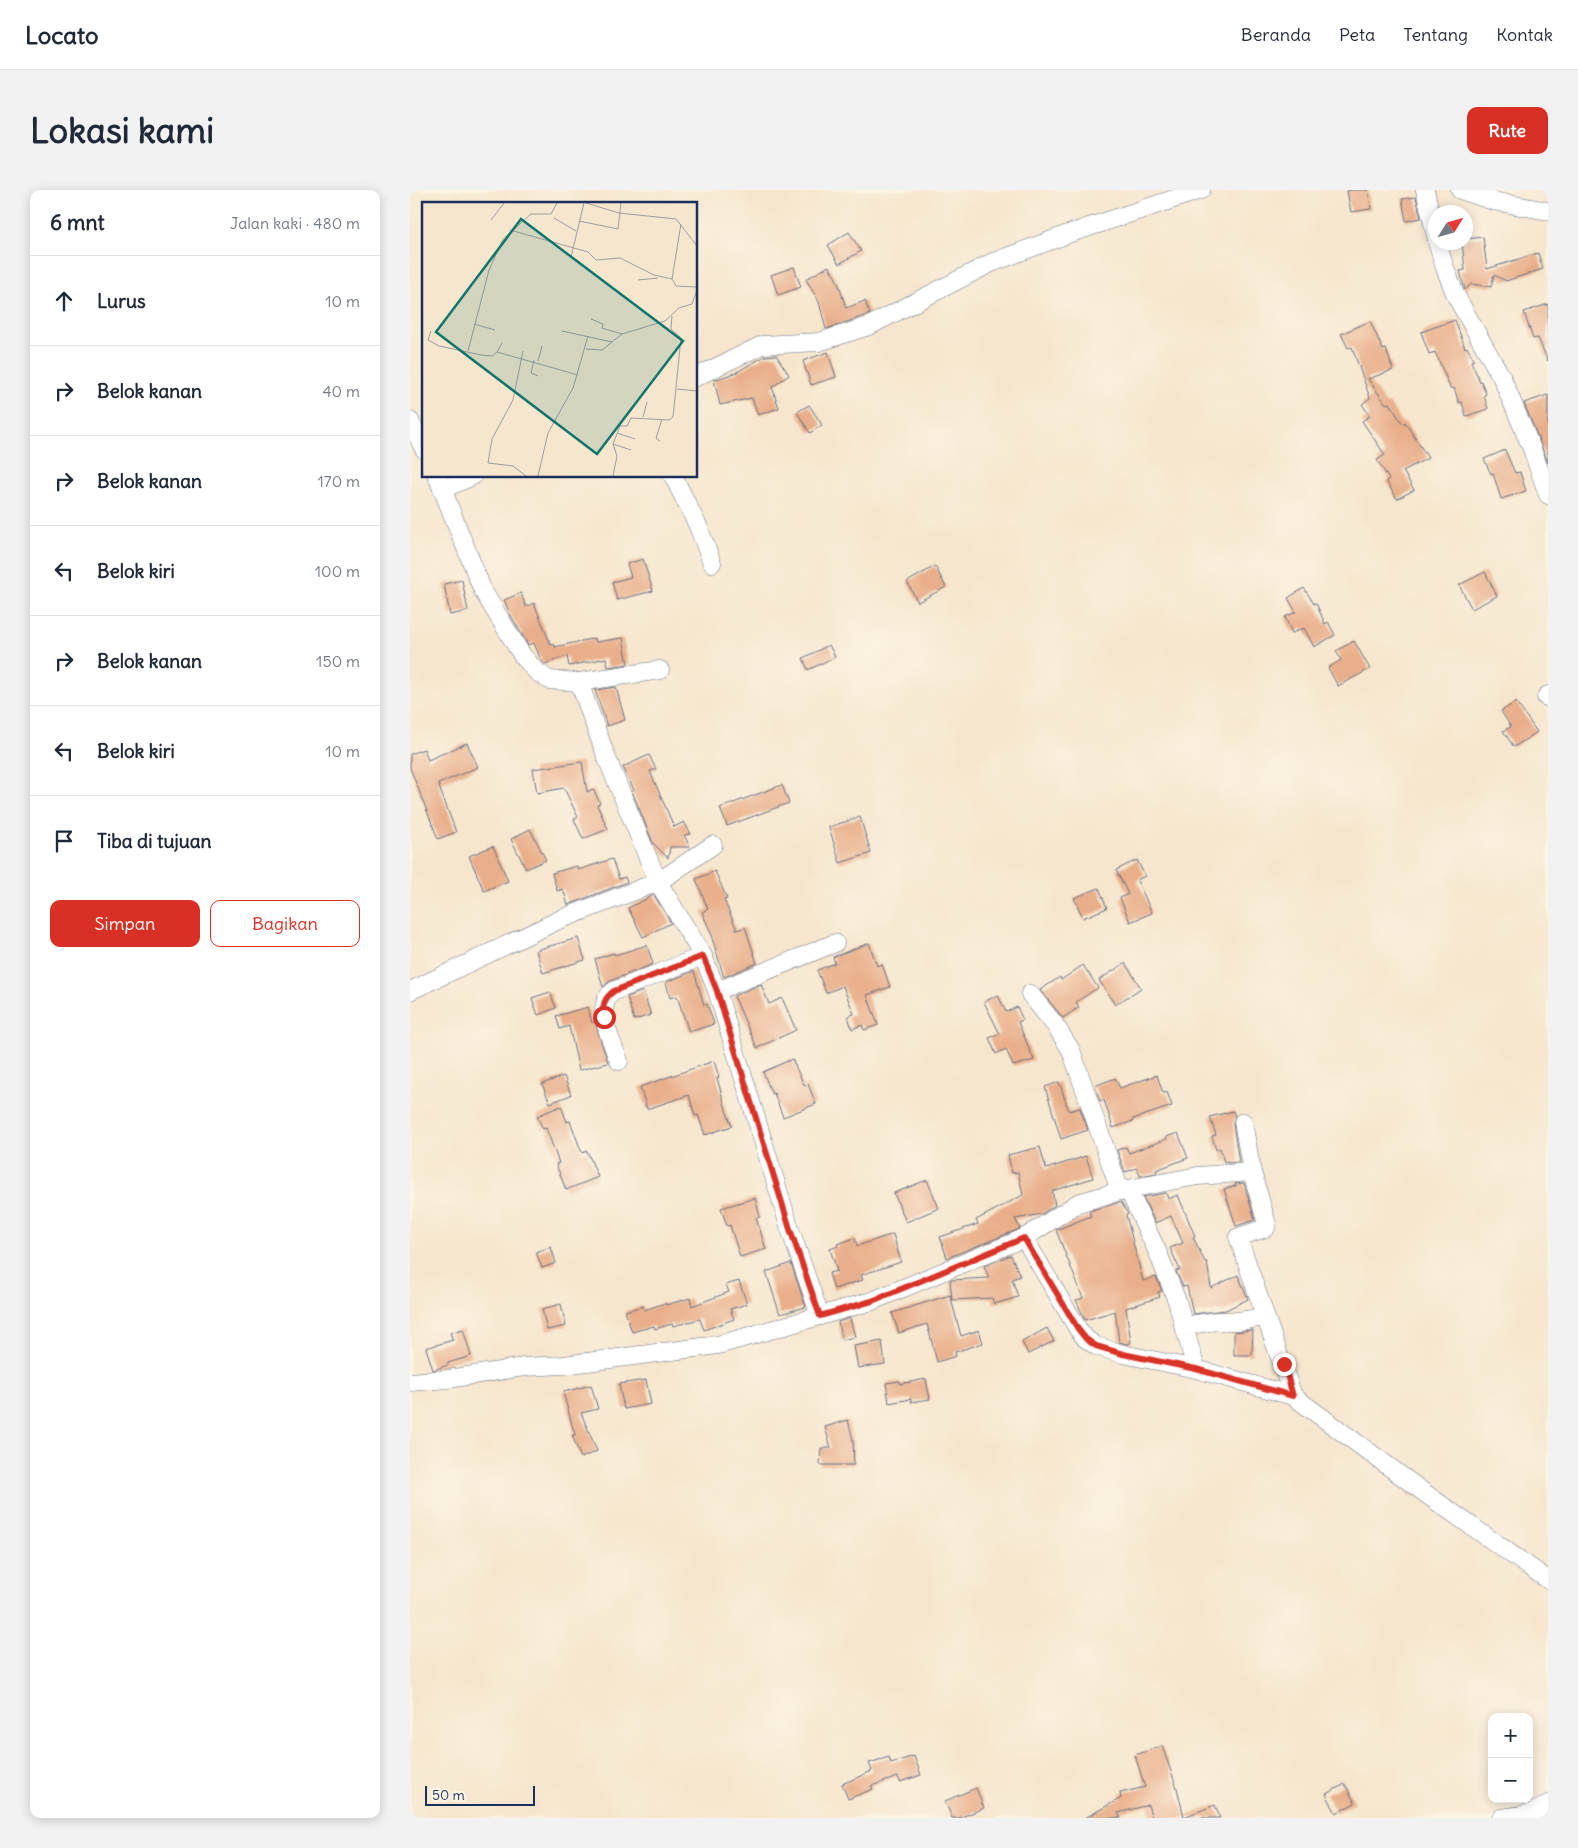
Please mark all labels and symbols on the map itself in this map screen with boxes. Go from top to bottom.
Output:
inset map [422,202,698,478]
north arrow [1428,205,1473,250]
route start [593,1006,616,1029]
route end [1273,1353,1296,1376]
scale bar [425,1783,535,1806]

